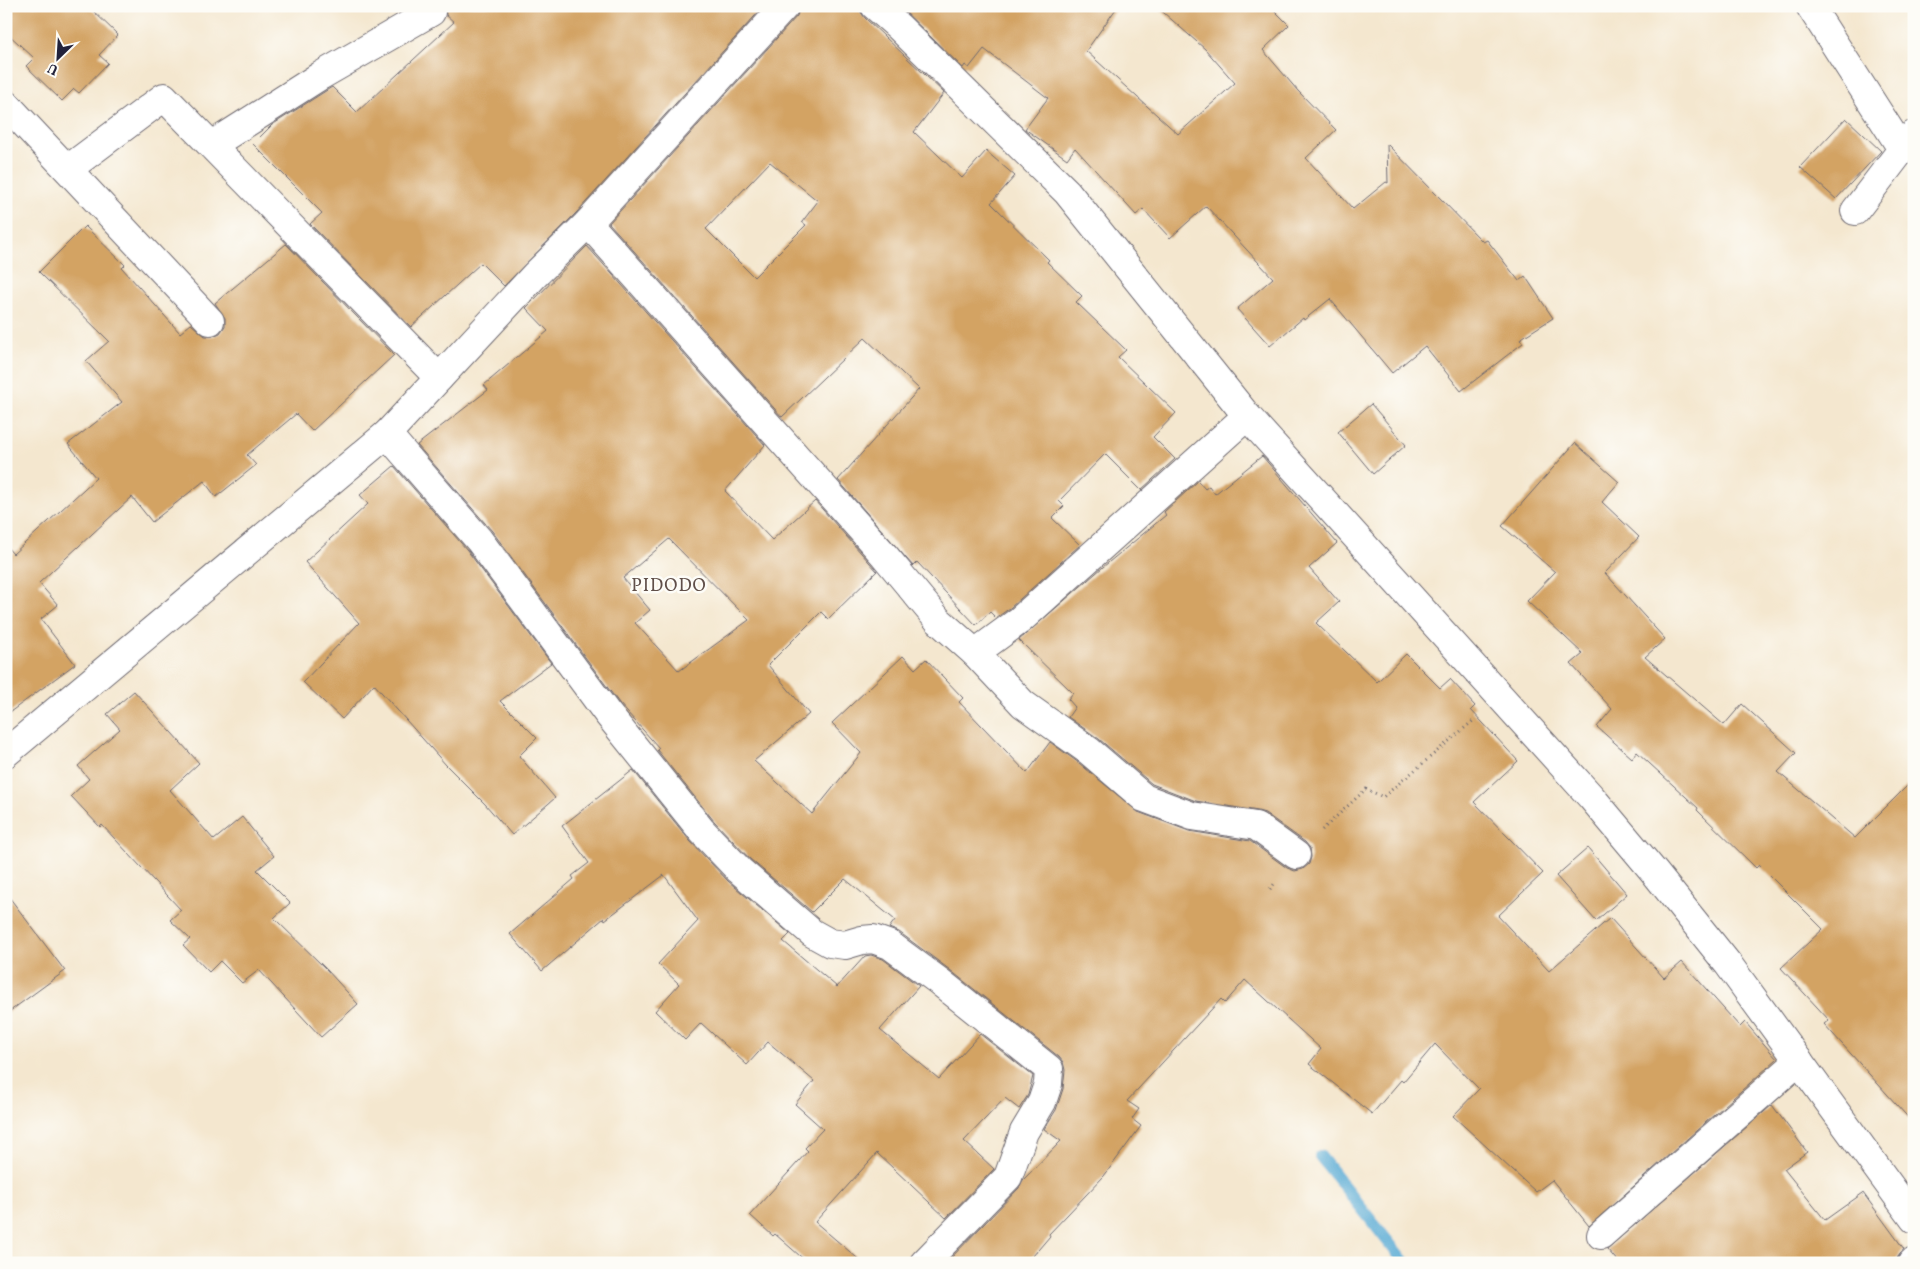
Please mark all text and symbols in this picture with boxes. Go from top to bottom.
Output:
north arrow [32,32,82,82]
text: U [44,58,62,79]
district label: PIDODO [631,574,707,599]

